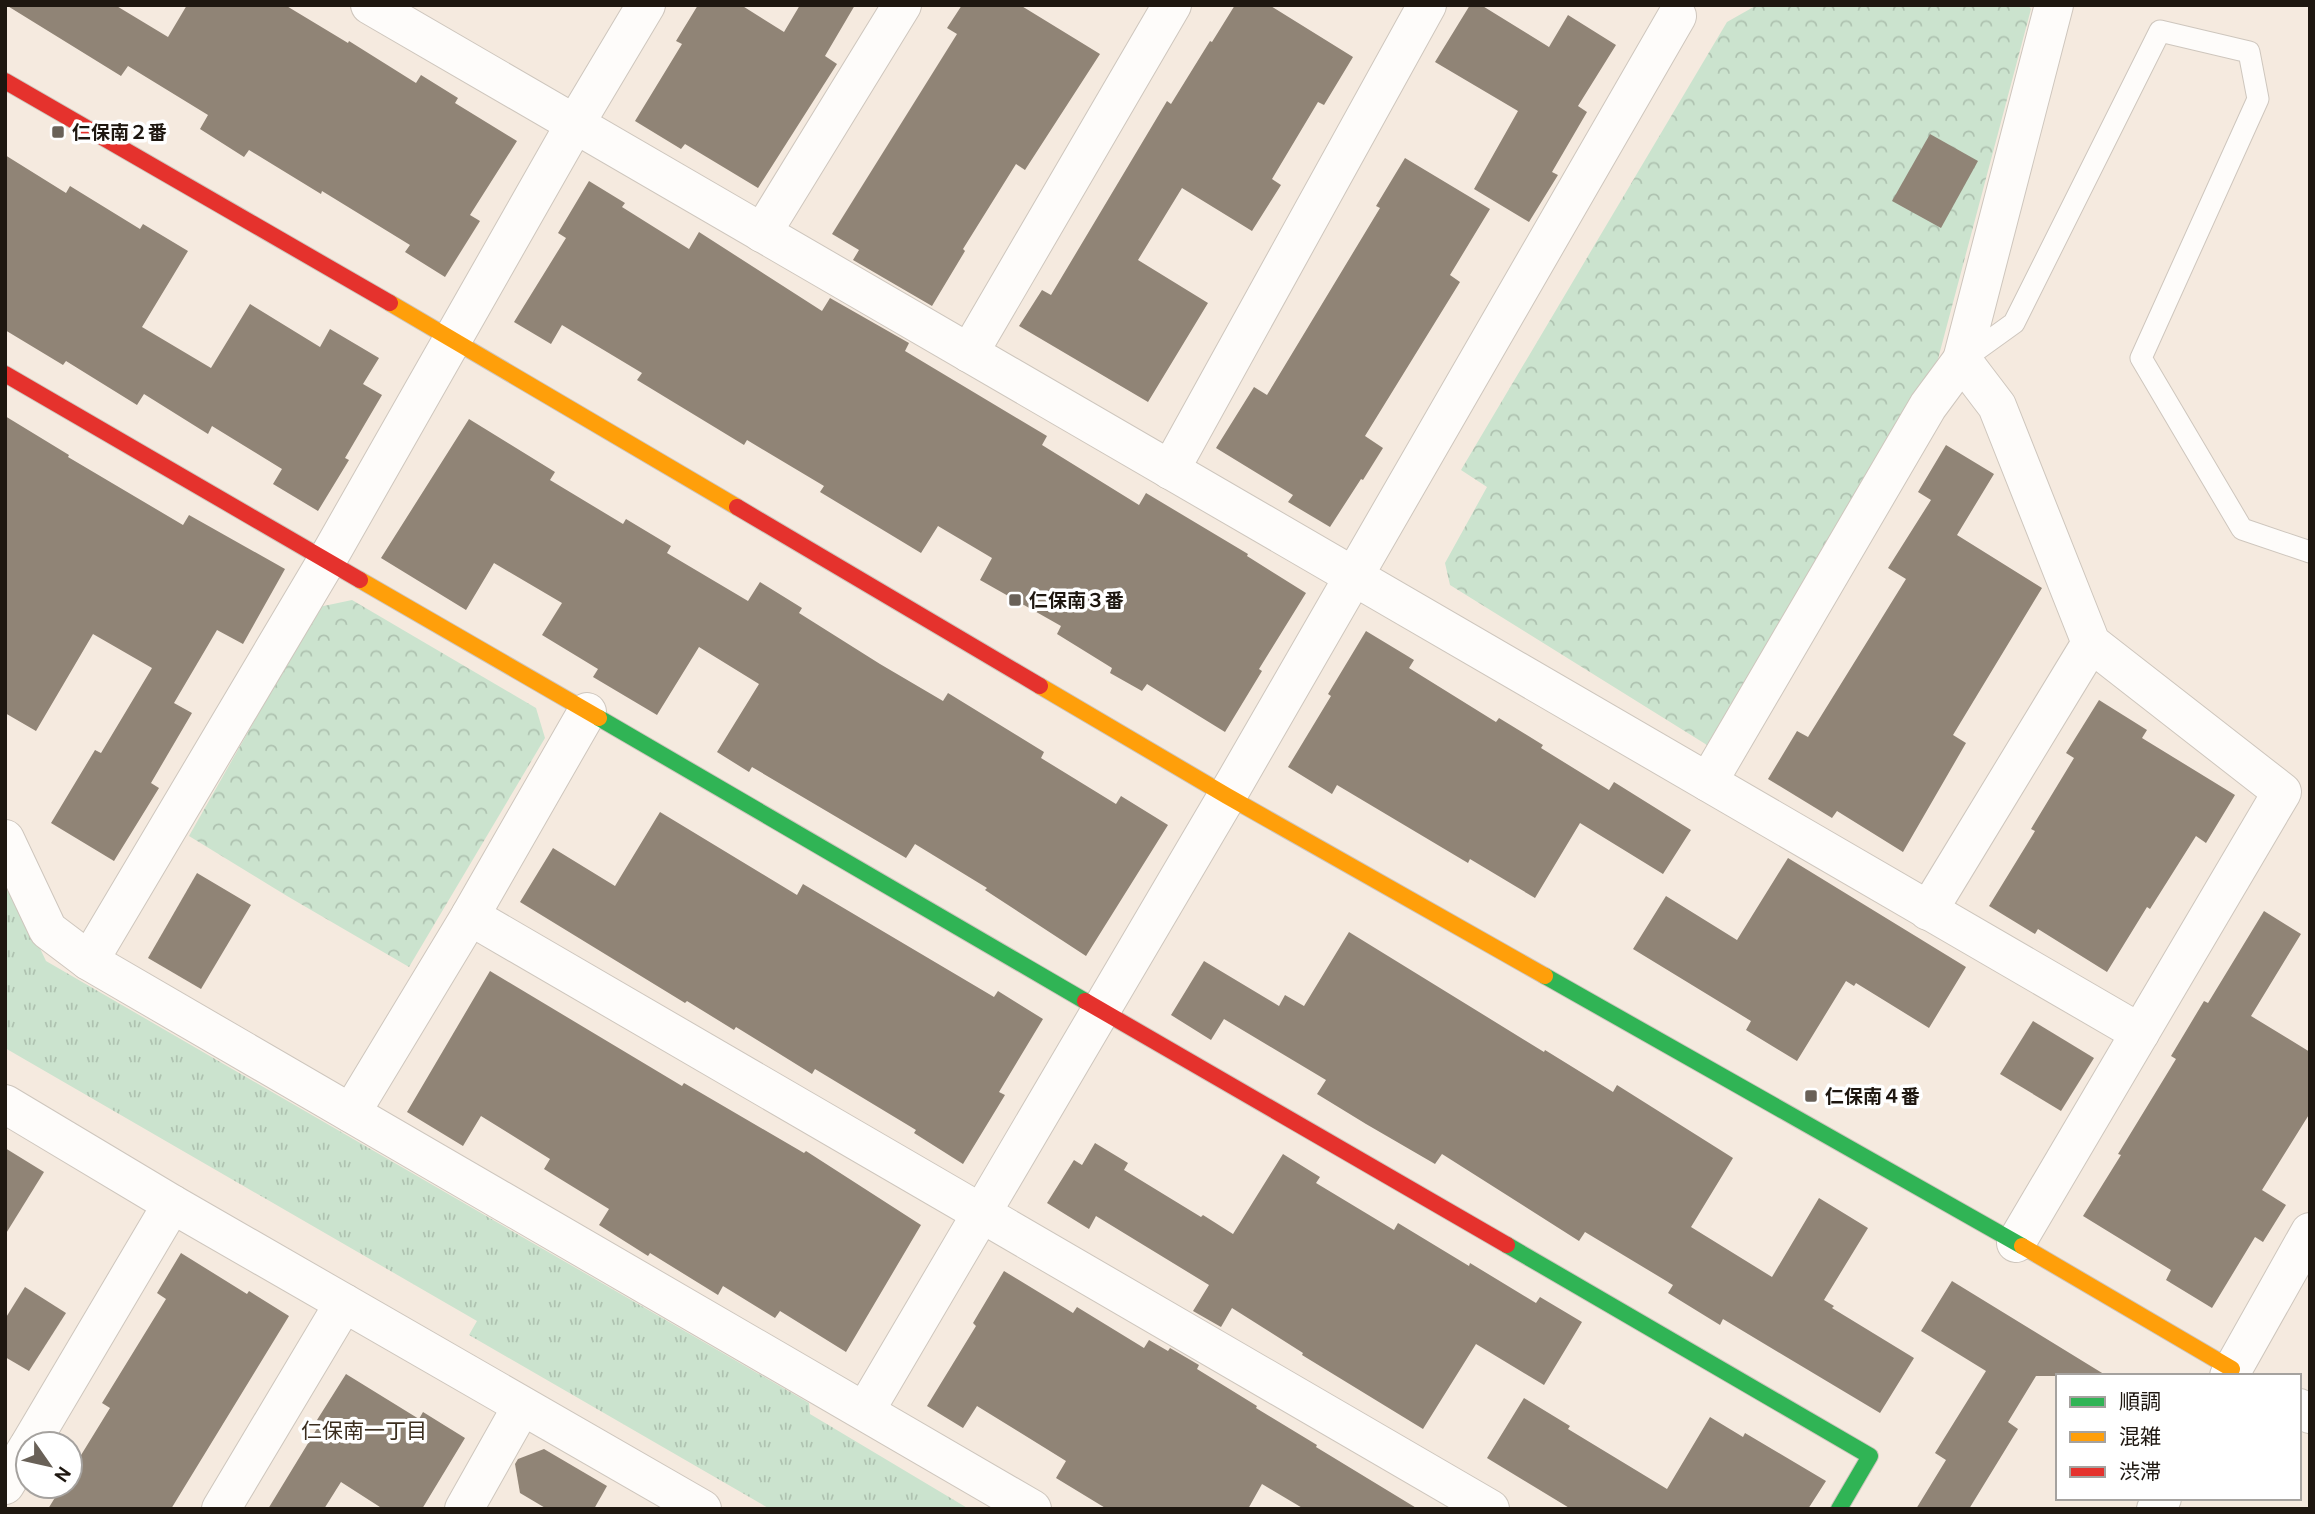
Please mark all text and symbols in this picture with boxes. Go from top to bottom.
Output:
place label: 仁保南２番 [72,122,167,146]
marker: 仁保南２番 [50,124,66,140]
place label: 仁保南３番 [1029,590,1124,614]
marker: 仁保南３番 [1007,592,1023,608]
place label: 仁保南４番 [1825,1086,1920,1110]
marker: 仁保南４番 [1803,1088,1819,1104]
legend [2056,1374,2301,1500]
text: 順調 [2119,1390,2161,1417]
district label: 仁保南一丁目 [301,1419,427,1446]
text: 混雑 [2119,1425,2161,1452]
north arrow [14,1430,84,1500]
text: 渋滞 [2119,1460,2161,1487]
text: N [48,1461,75,1486]

